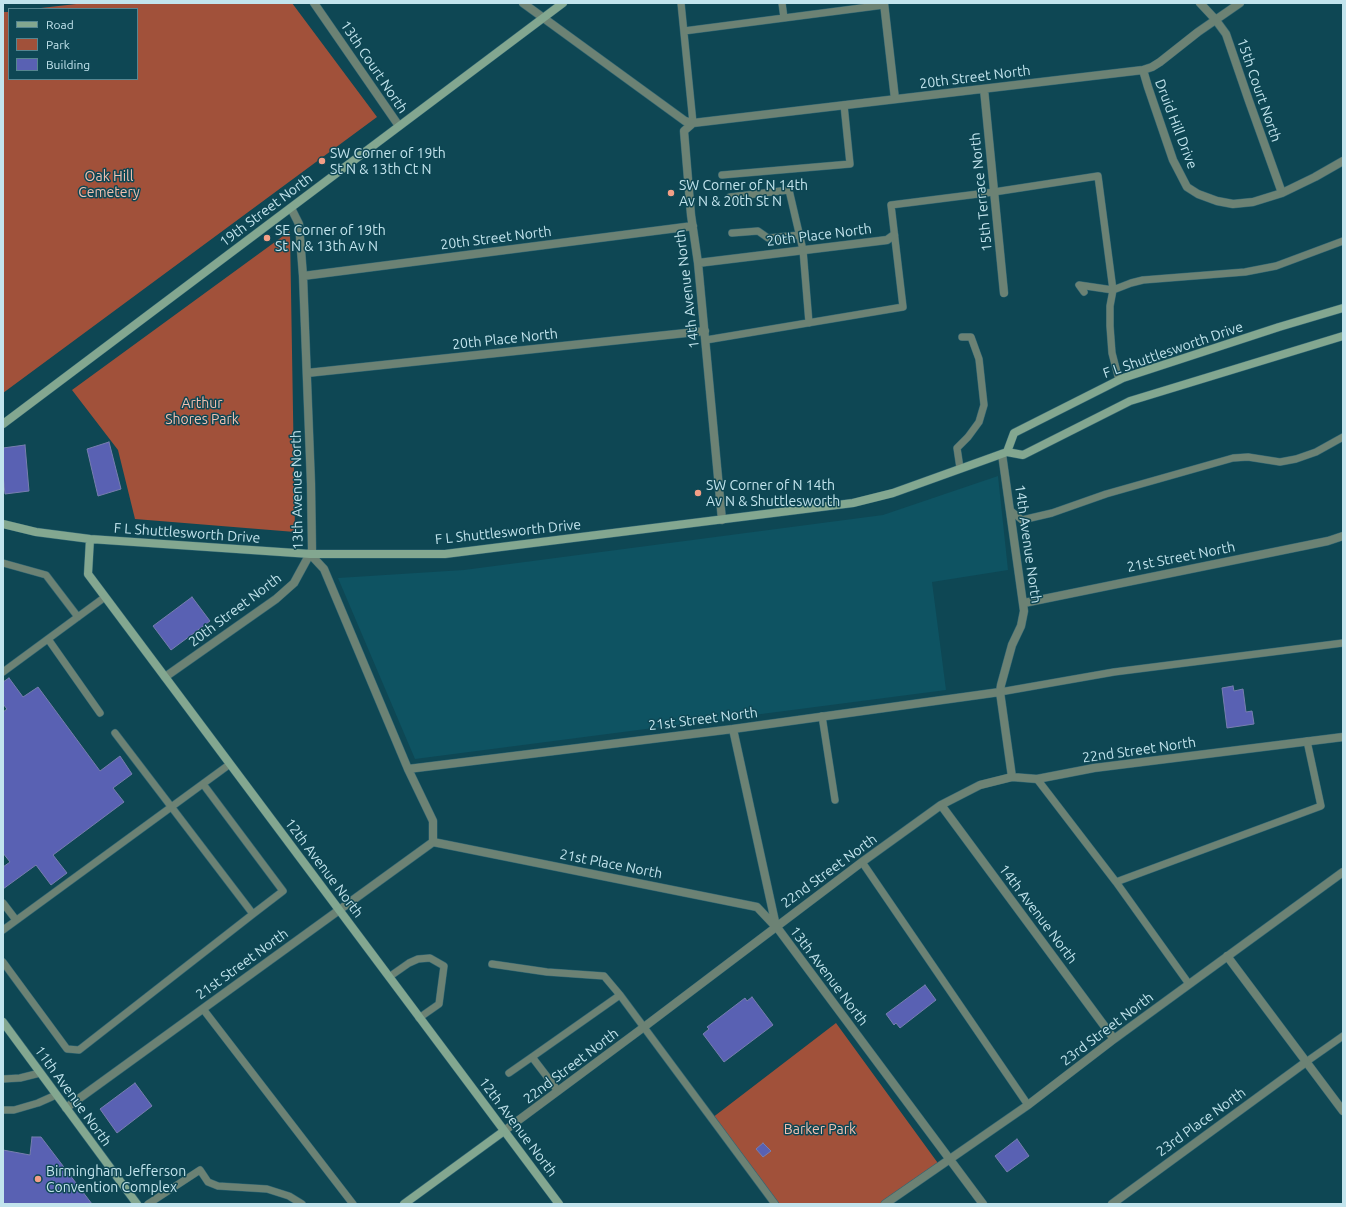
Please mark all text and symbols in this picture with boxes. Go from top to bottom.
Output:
legend [8,8,138,80]
street label: 13th Court North [337,17,411,117]
text: Road [46,18,74,31]
street label: 15th Court North [1233,36,1285,144]
text: Park [46,38,70,51]
text: Building [46,58,90,71]
street label: 20th Street North [919,62,1031,92]
street label: Druid Hill Drive [1151,77,1201,171]
street label: 15th Terrace North [966,132,996,252]
place label: SW Corner of 19th St N & 13th Ct N [330,145,446,178]
marker: SW Corner of 19th St N & 13th Ct N [317,156,327,166]
park label: Oak Hill Cemetery [78,168,140,200]
street label: 19th Street North [216,170,316,250]
place label: SW Corner of N 14th Av N & 20th St N [679,177,808,210]
marker: SW Corner of N 14th Av N & 20th St N [666,188,676,198]
street label: 20th Place North [765,220,873,250]
place label: SE Corner of 19th St N & 13th Av N [275,222,386,254]
street label: 20th Street North [440,223,552,253]
street label: 14th Avenue North [671,228,703,350]
marker: SE Corner of 19th St N & 13th Av N [262,233,272,243]
street label: F L Shuttlesworth Drive [1101,318,1245,382]
street label: 20th Place North [451,325,559,353]
park label: Arthur Shores Park [165,395,239,428]
street label: 13th Avenue North [288,430,306,550]
place label: SW Corner of N 14th Av N & Shuttlesworth [706,477,840,510]
street label: 14th Avenue North [1011,483,1045,605]
marker: SW Corner of N 14th Av N & Shuttlesworth [693,488,703,498]
street label: F L Shuttlesworth Drive [434,516,582,548]
street label: F L Shuttlesworth Drive [113,519,261,547]
street label: 21st Street North [1125,538,1237,576]
street label: 20th Street North [185,570,285,650]
street label: 21st Street North [647,704,759,734]
street label: 22nd Street North [1081,734,1197,766]
street label: 12th Avenue North [281,815,367,921]
street label: 22nd Street North [778,831,880,911]
street label: 21st Place North [558,846,664,882]
street label: 14th Avenue North [995,861,1081,967]
street label: 13th Avenue North [786,923,872,1029]
street label: 21st Street North [193,925,291,1003]
street label: 23rd Street North [1057,989,1157,1069]
street label: 22nd Street North [520,1025,622,1107]
street label: 11th Avenue North [31,1043,115,1149]
street label: 12th Avenue North [475,1074,561,1180]
street label: 23rd Place North [1153,1084,1249,1160]
park label: Barker Park [784,1121,856,1137]
place label: Birmingham Jefferson Convention Complex [46,1163,186,1196]
marker: Birmingham Jefferson Convention Complex [33,1174,43,1184]

